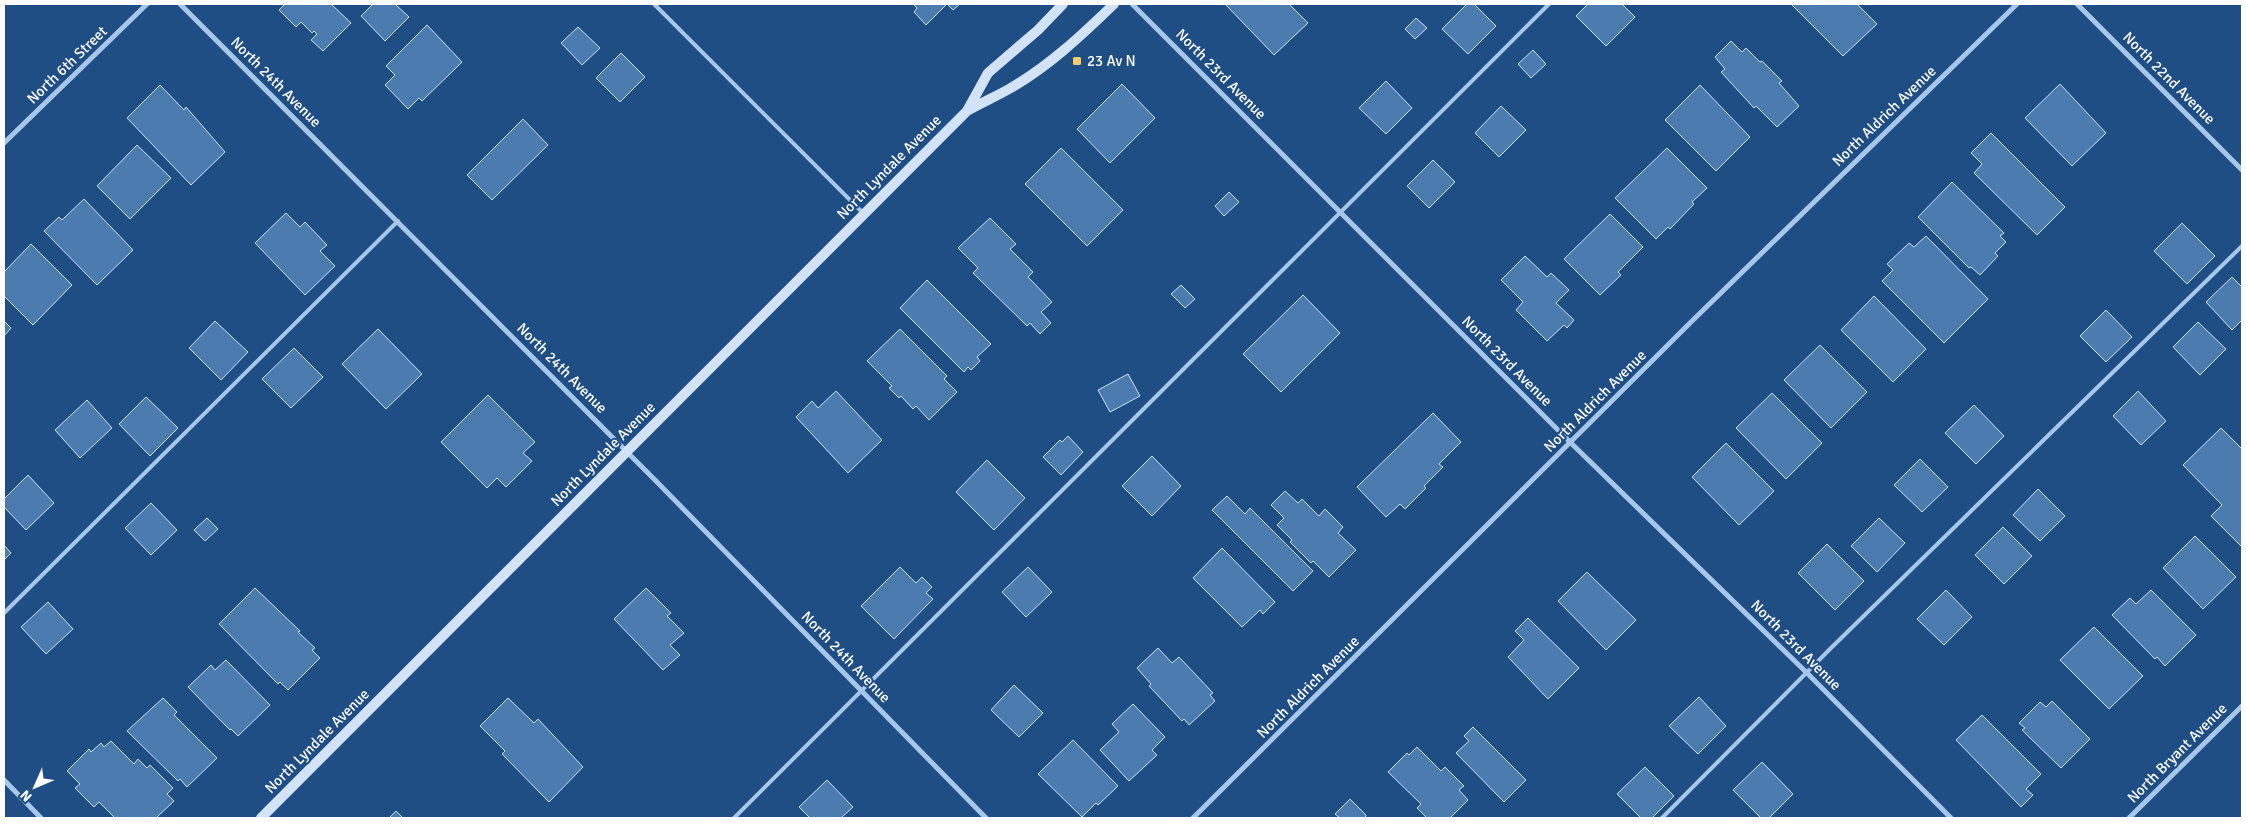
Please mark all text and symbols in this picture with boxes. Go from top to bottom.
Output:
street label: North 6th Street [23,22,111,108]
street label: North 23rd Avenue [1172,25,1270,123]
street label: North 22nd Avenue [2119,28,2219,128]
street label: North 24th Avenue [227,33,325,131]
place label: 23 Av N [1087,52,1136,70]
marker: 23 Av N [1071,55,1083,67]
street label: North Aldrich Avenue [1828,62,1940,170]
street label: North Lyndale Avenue [833,111,945,223]
street label: North 23rd Avenue [1458,312,1556,410]
street label: North 24th Avenue [513,319,611,417]
street label: North Aldrich Avenue [1540,346,1650,456]
street label: North Lyndale Avenue [547,398,659,510]
street label: North 23rd Avenue [1747,596,1845,694]
street label: North 24th Avenue [798,607,894,707]
street label: North Aldrich Avenue [1253,632,1363,742]
street label: North Lyndale Avenue [261,685,373,797]
street label: North Bryant Avenue [2123,699,2231,807]
north arrow [10,762,60,812]
text: N [17,786,36,805]

